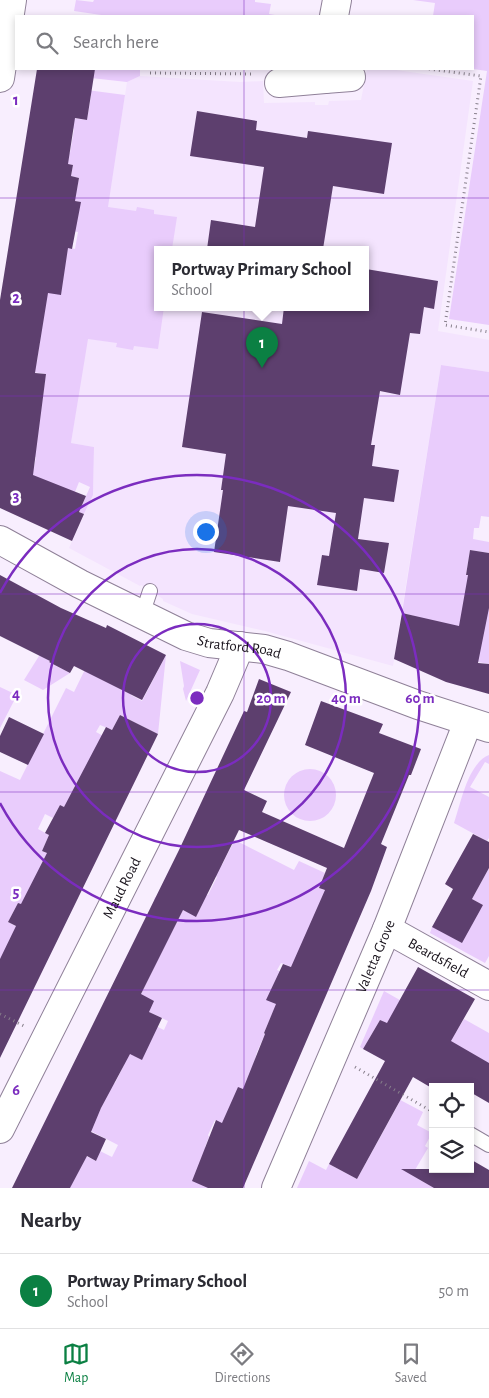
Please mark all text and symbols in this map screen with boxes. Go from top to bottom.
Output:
search box [15,15,474,70]
icon: search [33,29,61,57]
text: Search here [73,33,159,52]
text: 1 [13,92,19,108]
popup [154,246,369,311]
text: Portway Primary School [171,260,352,279]
text: School [171,282,213,298]
text: 2 [12,290,20,306]
pin: 1 [246,327,278,368]
text: 3 [13,488,20,504]
your location [193,519,219,545]
street label: Stratford Road [196,632,283,661]
text: 4 [12,686,20,702]
centre of rings [188,689,206,707]
text: 20 m [256,691,286,706]
text: 40 m [331,691,361,706]
text: 60 m [405,691,435,706]
street label: Maud Road [100,855,143,921]
text: 5 [13,884,20,900]
street label: Valetta Grove [353,918,397,995]
street label: Beardsfield [406,935,471,981]
text: 6 [12,1082,20,1098]
map controls [429,1083,474,1173]
button: locate [429,1083,474,1128]
button: layers [429,1128,474,1173]
text: Nearby [20,1210,81,1231]
text: Portway Primary School [67,1272,247,1291]
text: 1 [33,1283,39,1299]
text: 50 m [438,1283,469,1299]
text: School [67,1294,108,1310]
tab: Map [62,1340,90,1387]
tab: Directions [215,1340,270,1387]
tab: Saved [395,1340,427,1387]

